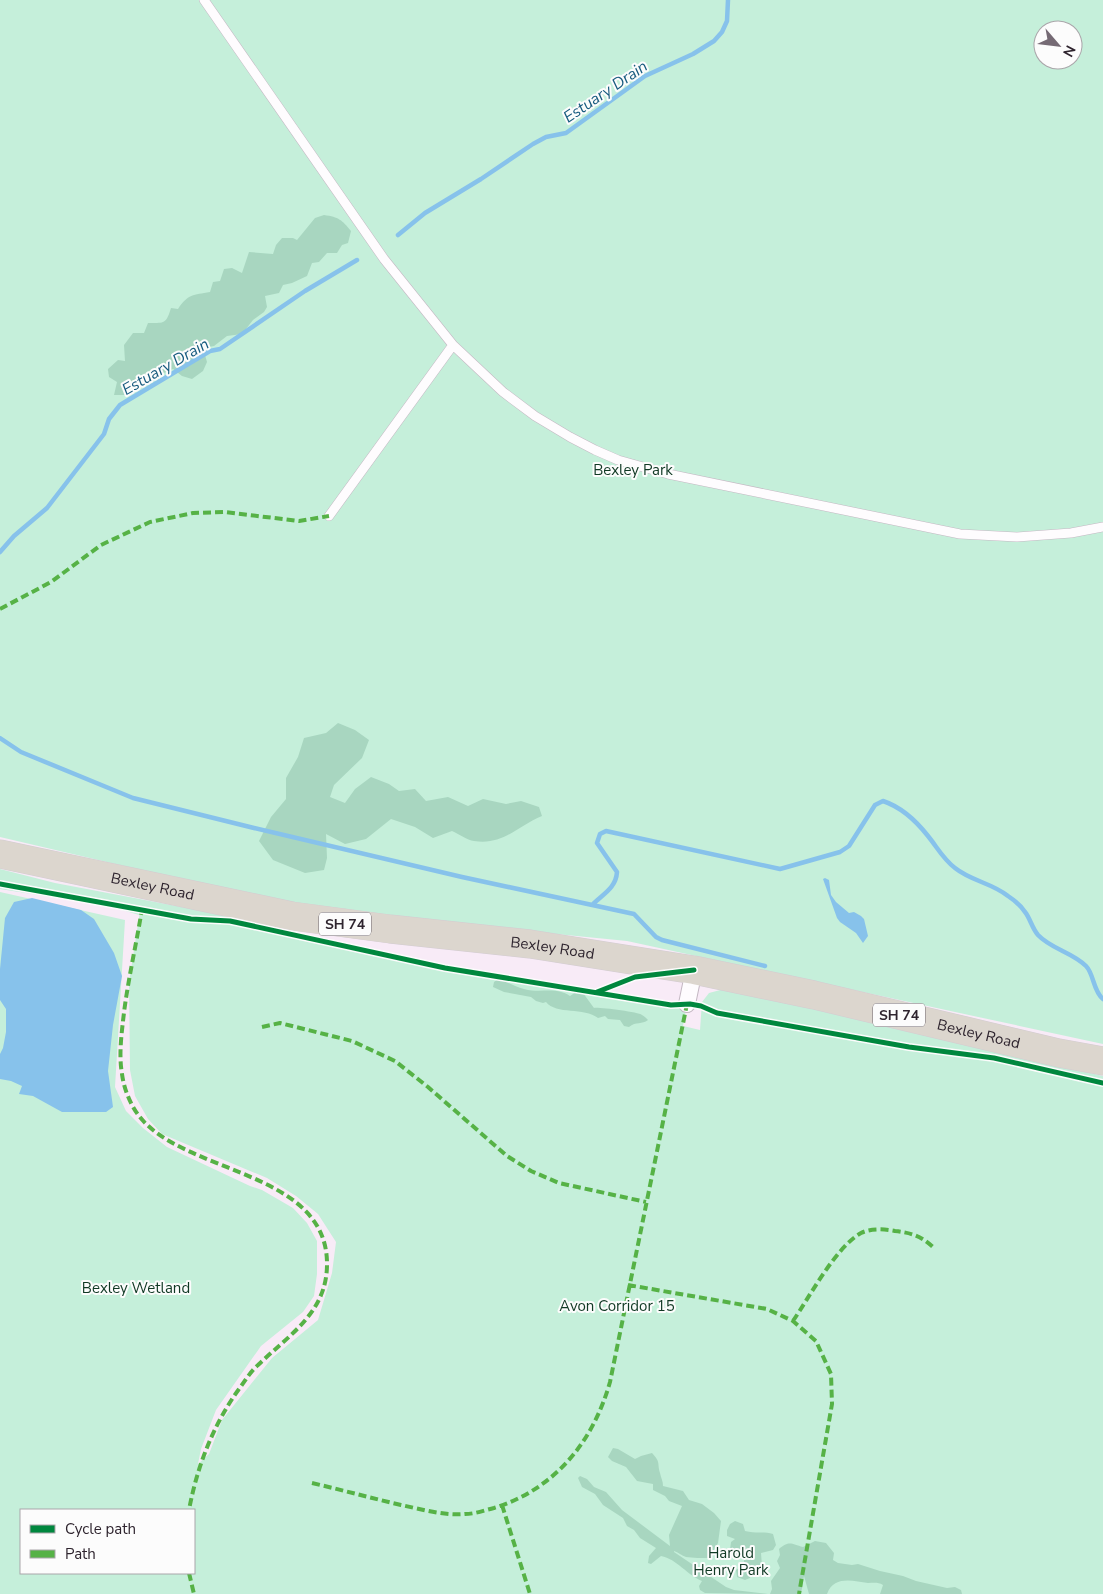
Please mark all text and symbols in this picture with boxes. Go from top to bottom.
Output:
north arrow [1033,20,1083,70]
text: N [1058,42,1080,60]
water label: Estuary Drain [559,56,652,128]
water label: Estuary Drain [118,333,213,401]
park label: Bexley Park [593,460,673,480]
street label: Bexley Road [109,868,196,905]
road number: SH 74 [319,912,371,936]
street label: Bexley Road [510,932,596,964]
road number: SH 74 [873,1004,925,1026]
street label: Bexley Road [935,1014,1022,1053]
park label: Bexley Wetland [82,1278,190,1298]
park label: Avon Corridor 15 [559,1296,675,1316]
legend [20,1509,195,1574]
text: Cycle path [65,1519,136,1539]
park label: Harold Henry Park [693,1543,769,1580]
text: Path [65,1544,96,1564]

